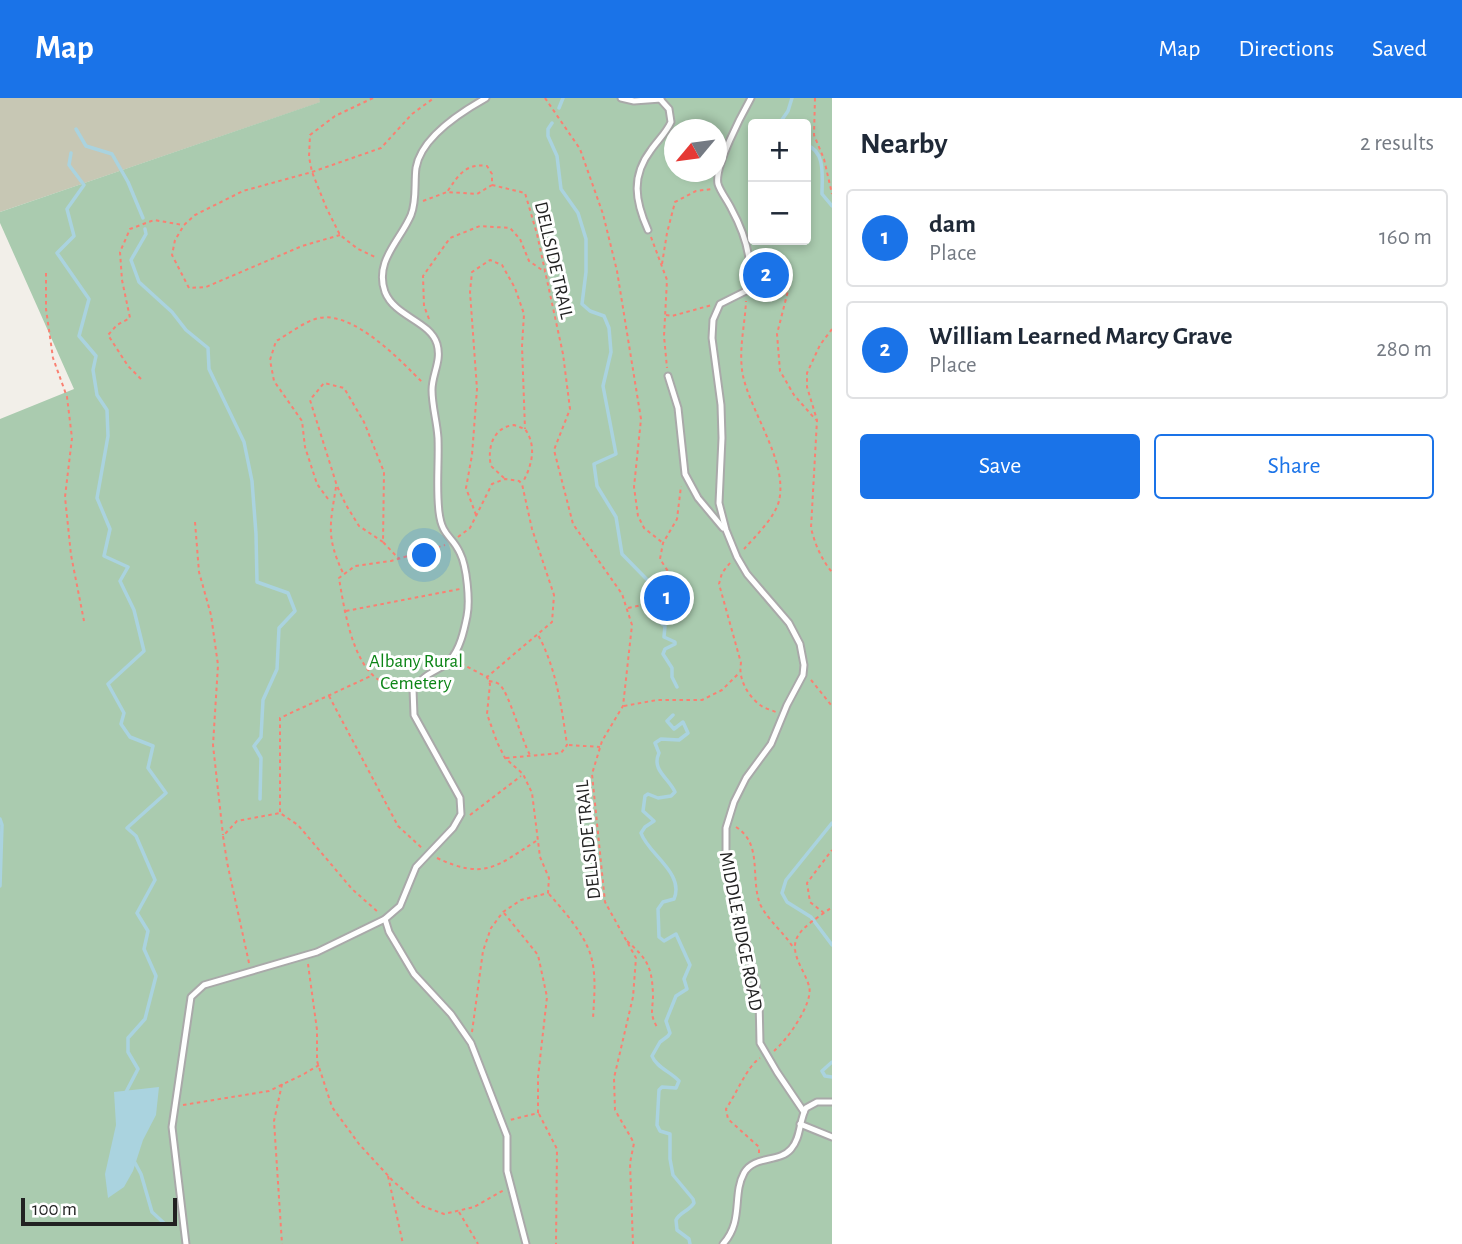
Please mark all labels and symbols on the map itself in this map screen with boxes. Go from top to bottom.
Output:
north arrow [664,119,727,182]
street label: DELLSIDE TRAIL [531,200,576,321]
pin: 2 [743,249,789,301]
your location [407,538,441,572]
pin: 1 [644,572,690,624]
park label: Albany Rural Cemetery [369,652,463,693]
street label: DELLSIDE TRAIL [573,779,604,900]
street label: MIDDLE RIDGE ROAD [716,850,765,1013]
scale bar [21,1195,177,1227]

